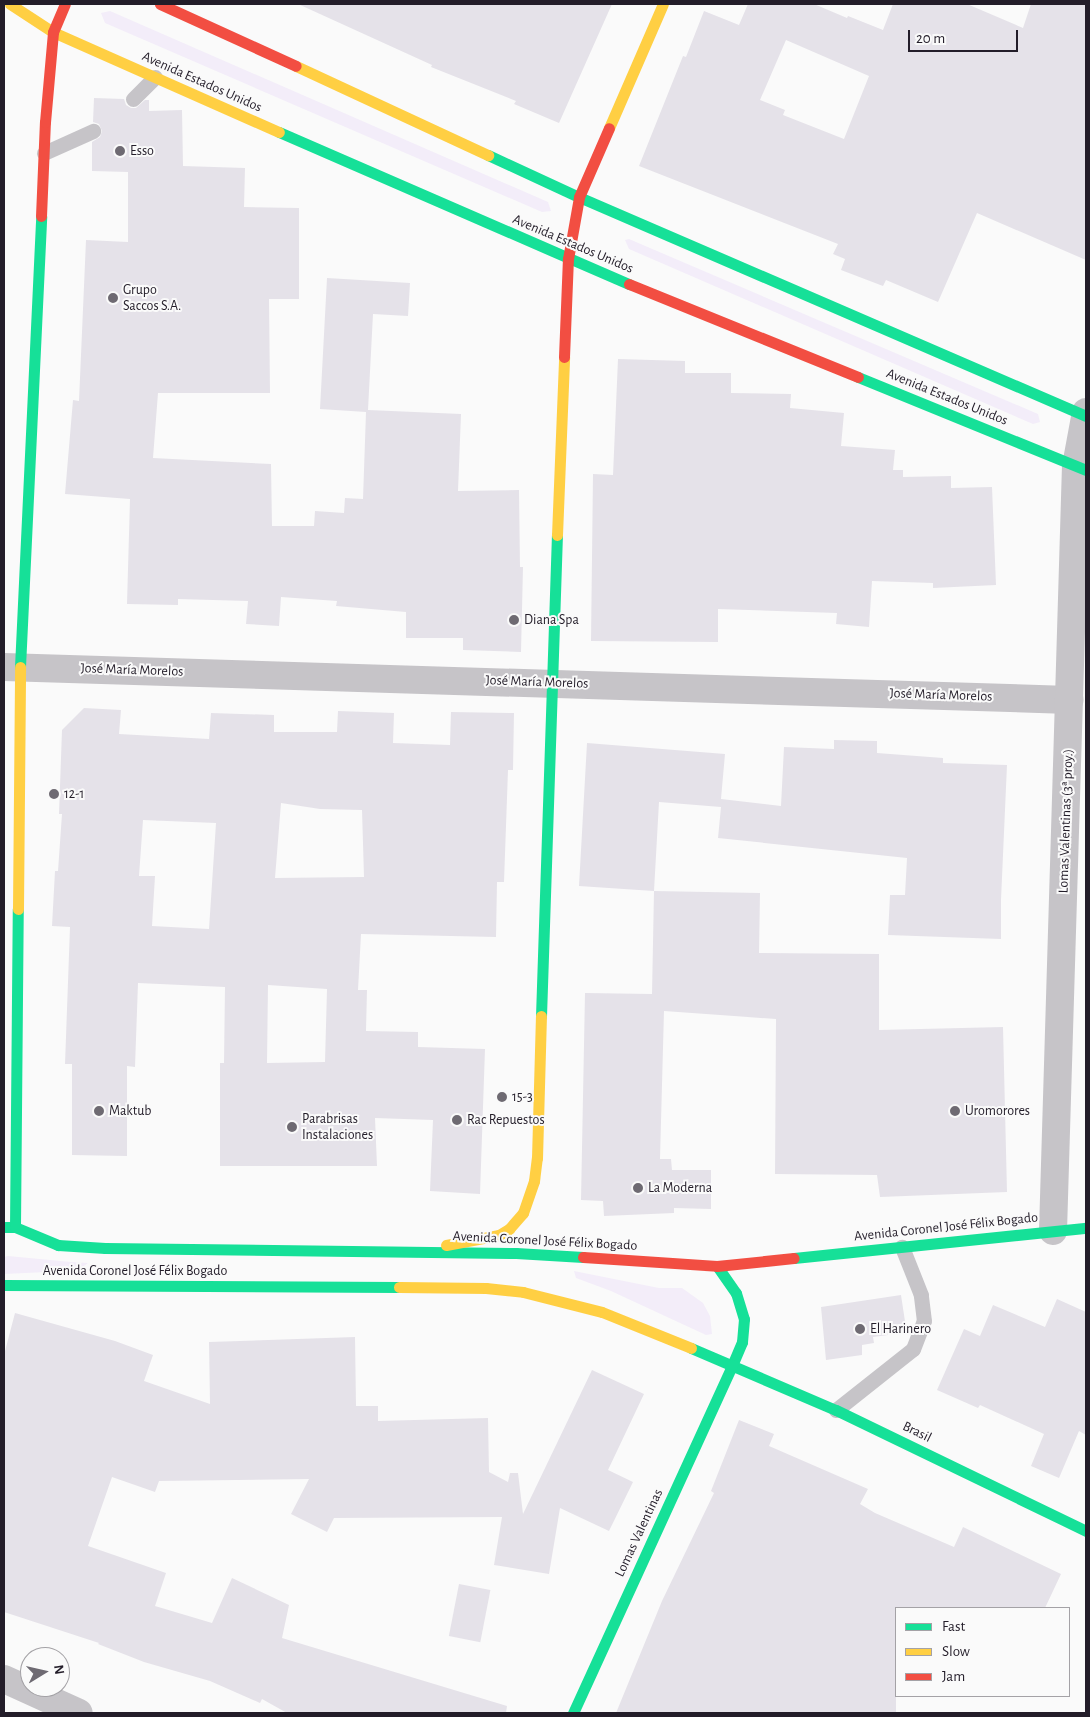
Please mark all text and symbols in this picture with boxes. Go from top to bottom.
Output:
scale bar [910,20,1020,52]
text: 20 m [916,31,945,46]
street label: Avenida Estados Unidos [139,48,265,116]
place label: Esso [130,143,154,159]
marker: Esso [114,145,126,157]
street label: Avenida Estados Unidos [510,211,636,277]
place label: Grupo Saccos S.A. [123,282,181,314]
marker: Grupo Saccos S.A. [107,292,119,304]
street label: Avenida Estados Unidos [884,365,1010,429]
place label: Diana Spa [524,612,579,628]
marker: Diana Spa [508,614,520,626]
street label: José María Morelos [80,660,184,680]
street label: José María Morelos [485,672,589,692]
street label: José María Morelos [889,685,993,705]
street label: Lomas Valentinas (3ª proy.) [1055,748,1077,894]
place label: 12-1 [64,786,84,802]
marker: 12-1 [48,788,60,800]
place label: 15-3 [512,1089,533,1105]
marker: 15-3 [496,1091,508,1103]
place label: Maktub [109,1103,152,1119]
place label: Uromorores [965,1103,1030,1119]
marker: Maktub [93,1105,105,1117]
marker: Uromorores [949,1105,961,1117]
place label: Parabrisas Instalaciones [302,1111,373,1144]
place label: Rac Repuestos [467,1112,545,1128]
marker: Rac Repuestos [451,1114,463,1126]
marker: Parabrisas Instalaciones [286,1121,298,1133]
place label: La Moderna [648,1180,712,1196]
marker: La Moderna [632,1182,644,1194]
street label: Avenida Coronel José Félix Bogado [853,1209,1039,1245]
street label: Avenida Coronel José Félix Bogado [452,1228,638,1254]
street label: Avenida Coronel José Félix Bogado [43,1263,227,1279]
place label: El Harinero [870,1321,931,1337]
marker: El Harinero [854,1323,866,1335]
street label: Brasil [900,1418,934,1446]
street label: Lomas Valentinas [611,1486,667,1580]
legend [895,1607,1070,1697]
text: Fast [942,1619,965,1634]
text: Slow [942,1644,970,1659]
north arrow [20,1647,70,1697]
text: N [51,1664,67,1676]
text: Jam [942,1669,965,1684]

